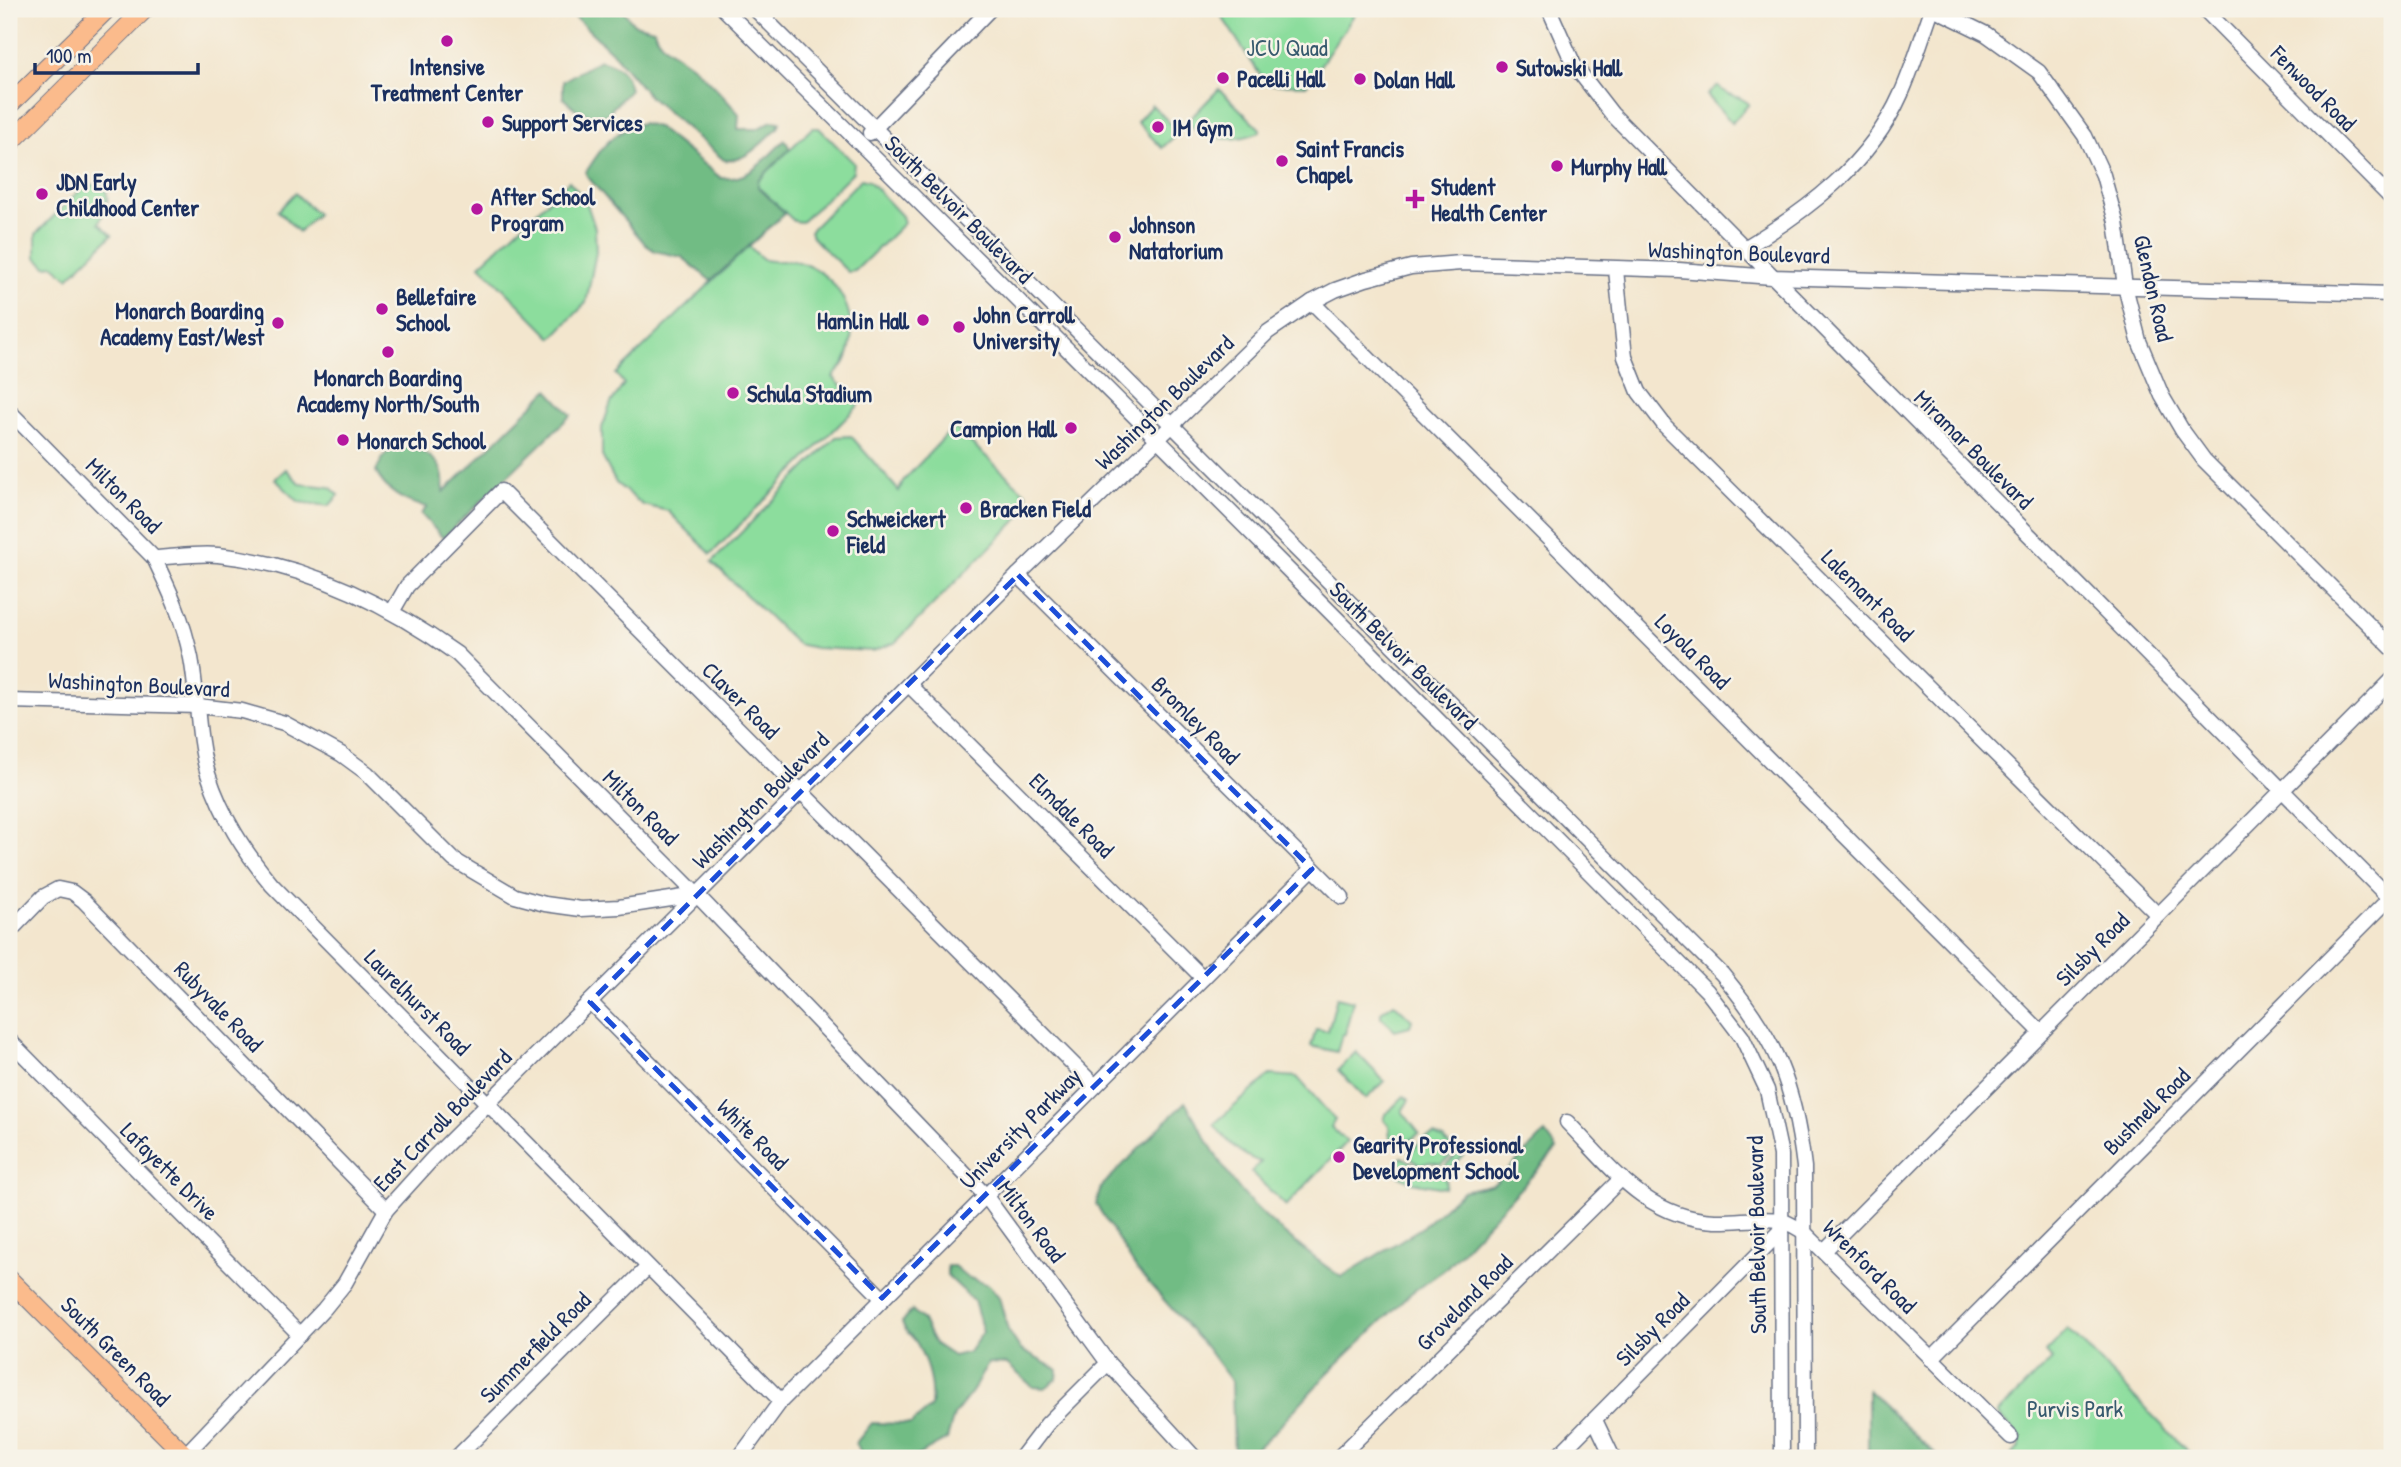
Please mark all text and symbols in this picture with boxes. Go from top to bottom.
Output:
scale bar [35,32,198,76]
park label: JCU Quad [1246,32,1328,63]
marker: Intensive Treatment Center [439,33,455,49]
street label: Fenwood Road [2264,38,2364,138]
text: 100 m [46,41,92,70]
place label: Intensive Treatment Center [370,51,523,108]
place label: Sutowski Hall [1516,52,1623,83]
marker: Sutowski Hall [1494,59,1510,75]
place label: Pacelli Hall [1237,63,1326,94]
place label: Dolan Hall [1374,64,1456,95]
marker: Pacelli Hall [1215,70,1231,86]
marker: Dolan Hall [1352,71,1368,87]
place label: Support Services [502,107,643,139]
place label: IM Gym [1172,112,1233,144]
marker: Support Services [480,114,496,130]
marker: IM Gym [1150,119,1166,135]
street label: South Belvoir Boulevard [878,128,1040,290]
place label: Saint Francis Chapel [1296,133,1404,191]
place label: Murphy Hall [1571,151,1668,183]
marker: Saint Francis Chapel [1274,153,1290,169]
marker: Murphy Hall [1549,158,1565,174]
place label: JDN Early Childhood Center [56,166,199,223]
place label: Student Health Center [1431,171,1547,228]
place label: After School Program [491,181,596,239]
marker: JDN Early Childhood Center [34,186,50,202]
marker: Student Health Center [1405,189,1425,209]
marker: After School Program [469,201,485,217]
place label: Johnson Natatorium [1129,209,1224,266]
marker: Johnson Natatorium [1107,229,1123,245]
street label: Glendon Road [2127,232,2181,344]
street label: Washington Boulevard [1648,233,1830,271]
place label: Bellefaire School [396,281,477,338]
place label: Monarch Boarding Academy East/West [100,295,265,353]
place label: John Carroll University [973,299,1076,357]
marker: Bellefaire School [374,301,390,317]
place label: Hamlin Hall [817,305,910,336]
marker: Hamlin Hall [915,312,931,328]
marker: Monarch Boarding Academy East/West [270,315,286,331]
marker: John Carroll University [951,319,967,335]
street label: Washington Boulevard [1088,328,1240,476]
marker: Monarch Boarding Academy North/South [380,344,396,360]
place label: Monarch Boarding Academy North/South [297,362,479,420]
place label: Schula Stadium [747,378,873,409]
street label: Miramar Boulevard [1908,383,2040,515]
marker: Schula Stadium [725,385,741,401]
place label: Campion Hall [950,413,1058,445]
marker: Campion Hall [1063,420,1079,436]
place label: Monarch School [357,425,487,456]
marker: Monarch School [335,432,351,448]
street label: Milton Road [79,450,169,540]
place label: Bracken Field [980,493,1091,524]
marker: Bracken Field [958,500,974,516]
place label: Schweickert Field [846,503,947,560]
marker: Schweickert Field [825,523,841,539]
street label: Lalemant Road [1815,542,1921,648]
street label: South Belvoir Boulevard [1323,574,1485,736]
street label: Loyola Road [1648,606,1738,696]
street label: Claver Road [695,654,787,746]
street label: Washington Boulevard [47,664,231,704]
street label: Bromley Road [1145,669,1247,771]
street label: Washington Boulevard [685,725,835,875]
street label: Milton Road [596,762,686,852]
street label: Elmdale Road [1023,766,1121,864]
street label: Silsby Road [2048,905,2136,993]
street label: Laurelhurst Road [358,942,478,1062]
street label: Rubyvale Road [168,954,270,1058]
street label: East Carroll Boulevard [366,1042,518,1198]
street label: University Parkway [952,1060,1088,1196]
street label: Bushnell Road [2096,1060,2197,1161]
street label: White Road [711,1092,795,1176]
street label: Lafayette Drive [114,1115,226,1227]
place label: Gearity Professional Development School [1353,1129,1524,1187]
street label: South Belvoir Boulevard [1739,1136,1773,1334]
marker: Gearity Professional Development School [1331,1149,1347,1165]
street label: Milton Road [991,1174,1073,1268]
street label: Wrenford Road [1816,1212,1924,1320]
street label: Groveland Road [1409,1247,1519,1357]
street label: Summerfield Road [473,1285,597,1409]
street label: Silsby Road [1608,1285,1696,1373]
street label: South Green Road [54,1289,178,1413]
park label: Purvis Park [2027,1393,2123,1424]

